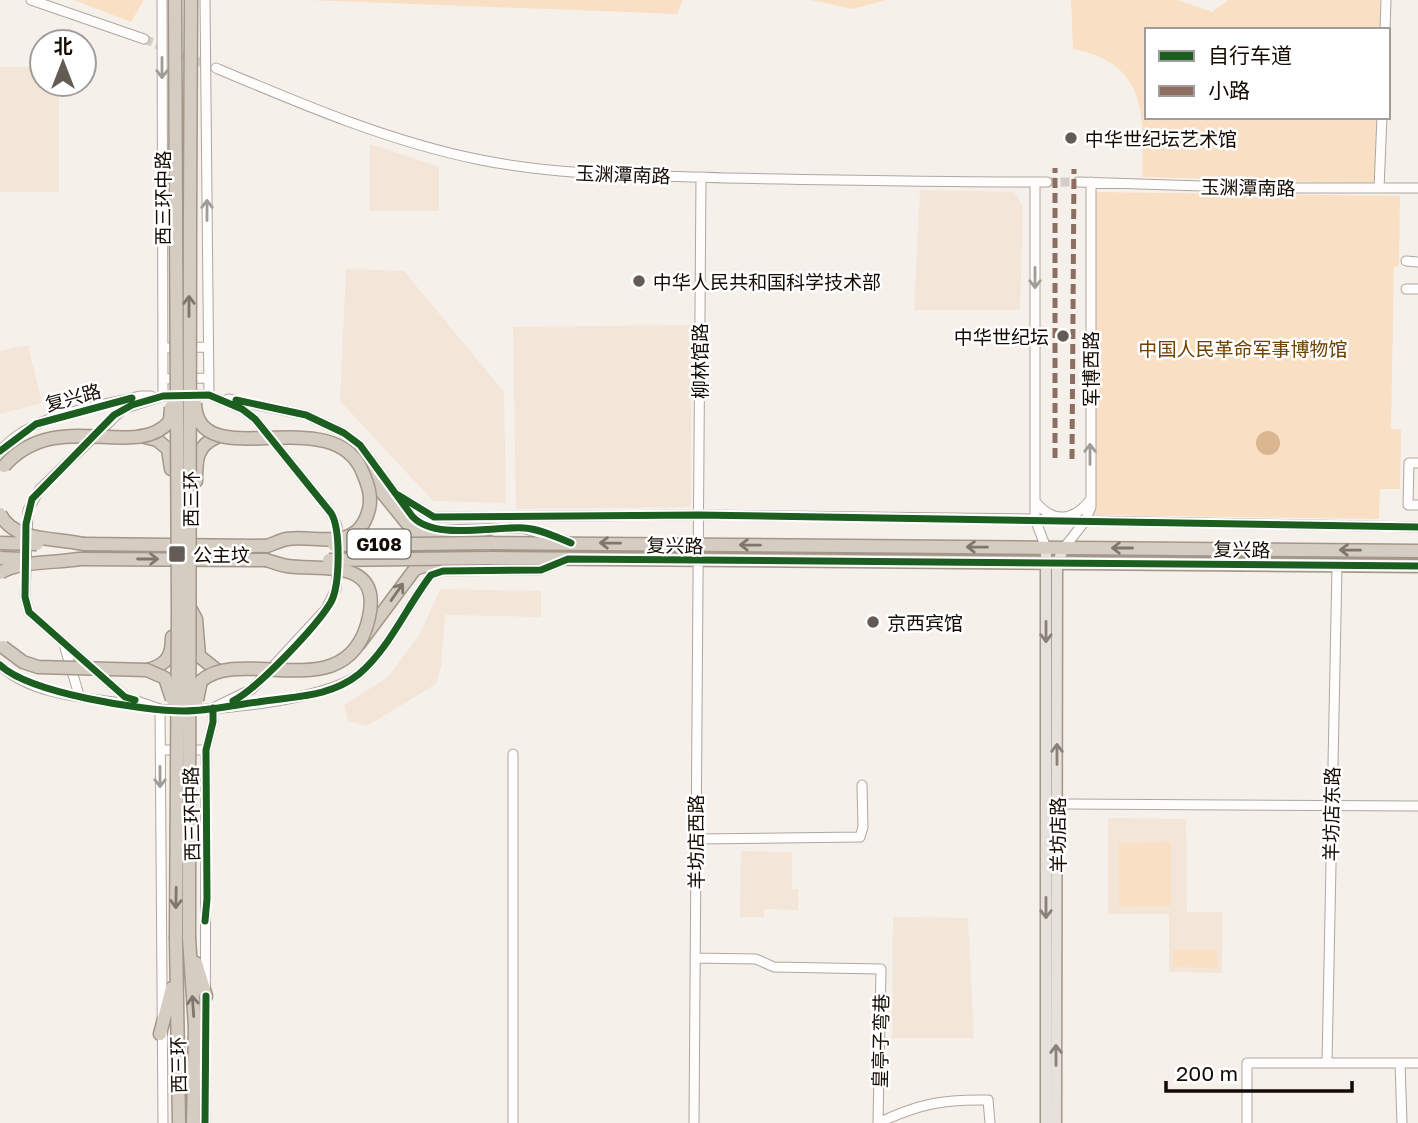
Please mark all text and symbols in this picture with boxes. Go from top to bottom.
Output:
north arrow [28,28,98,98]
legend [1145,28,1390,119]
text: 北 [53,34,73,57]
text: 自行车道 [1208,42,1292,68]
one-way arrow [155,56,169,79]
text: 小路 [1208,77,1250,103]
place label: 中华世纪坛艺术馆 [1085,127,1237,150]
marker: 中华世纪坛艺术馆 [1063,130,1079,146]
street label: 西三环中路 [151,150,174,246]
street label: 玉渊潭南路 [575,161,671,187]
street label: 玉渊潭南路 [1200,175,1296,199]
one-way arrow [200,199,214,222]
one-way arrow [1028,266,1042,289]
place label: 中华人民共和国科学技术部 [653,270,881,293]
marker: 中华人民共和国科学技术部 [631,273,647,289]
one-way arrow [182,295,196,318]
street label: 柳林馆路 [688,323,711,399]
place label: 中华世纪坛 [954,325,1049,348]
marker: 中华世纪坛 [1055,328,1071,344]
street label: 军博西路 [1079,331,1102,407]
park label: 中国人民革命军事博物馆 [1138,337,1348,360]
street label: 复兴路 [42,379,104,415]
one-way arrow [1083,443,1097,466]
street label: 西三环 [179,470,202,528]
road number: G108 [348,530,410,558]
street label: 复兴路 [646,533,704,557]
one-way arrow [599,536,622,550]
street label: 复兴路 [1213,537,1271,561]
one-way arrow [739,538,762,552]
one-way arrow [966,541,989,554]
one-way arrow [1111,541,1134,555]
place label: 公主坟 [193,543,250,566]
one-way arrow [1339,543,1362,556]
marker: 公主坟 [167,544,187,564]
one-way arrow [136,552,159,566]
one-way arrow [390,583,404,602]
place label: 京西宾馆 [887,611,963,634]
marker: 京西宾馆 [865,614,881,630]
one-way arrow [1039,620,1053,643]
one-way arrow [1050,743,1064,766]
one-way arrow [153,766,167,789]
street label: 西三环中路 [179,766,203,862]
street label: 羊坊店东路 [1319,766,1343,862]
street label: 羊坊店西路 [684,794,707,890]
street label: 羊坊店路 [1046,797,1069,873]
one-way arrow [169,886,183,909]
one-way arrow [1039,896,1053,919]
street label: 皇亭子弯巷 [868,993,892,1089]
one-way arrow [187,995,200,1018]
street label: 西三环 [166,1036,190,1094]
one-way arrow [1050,1044,1063,1067]
scale bar [1166,1050,1352,1094]
text: 200 m [1176,1060,1238,1086]

